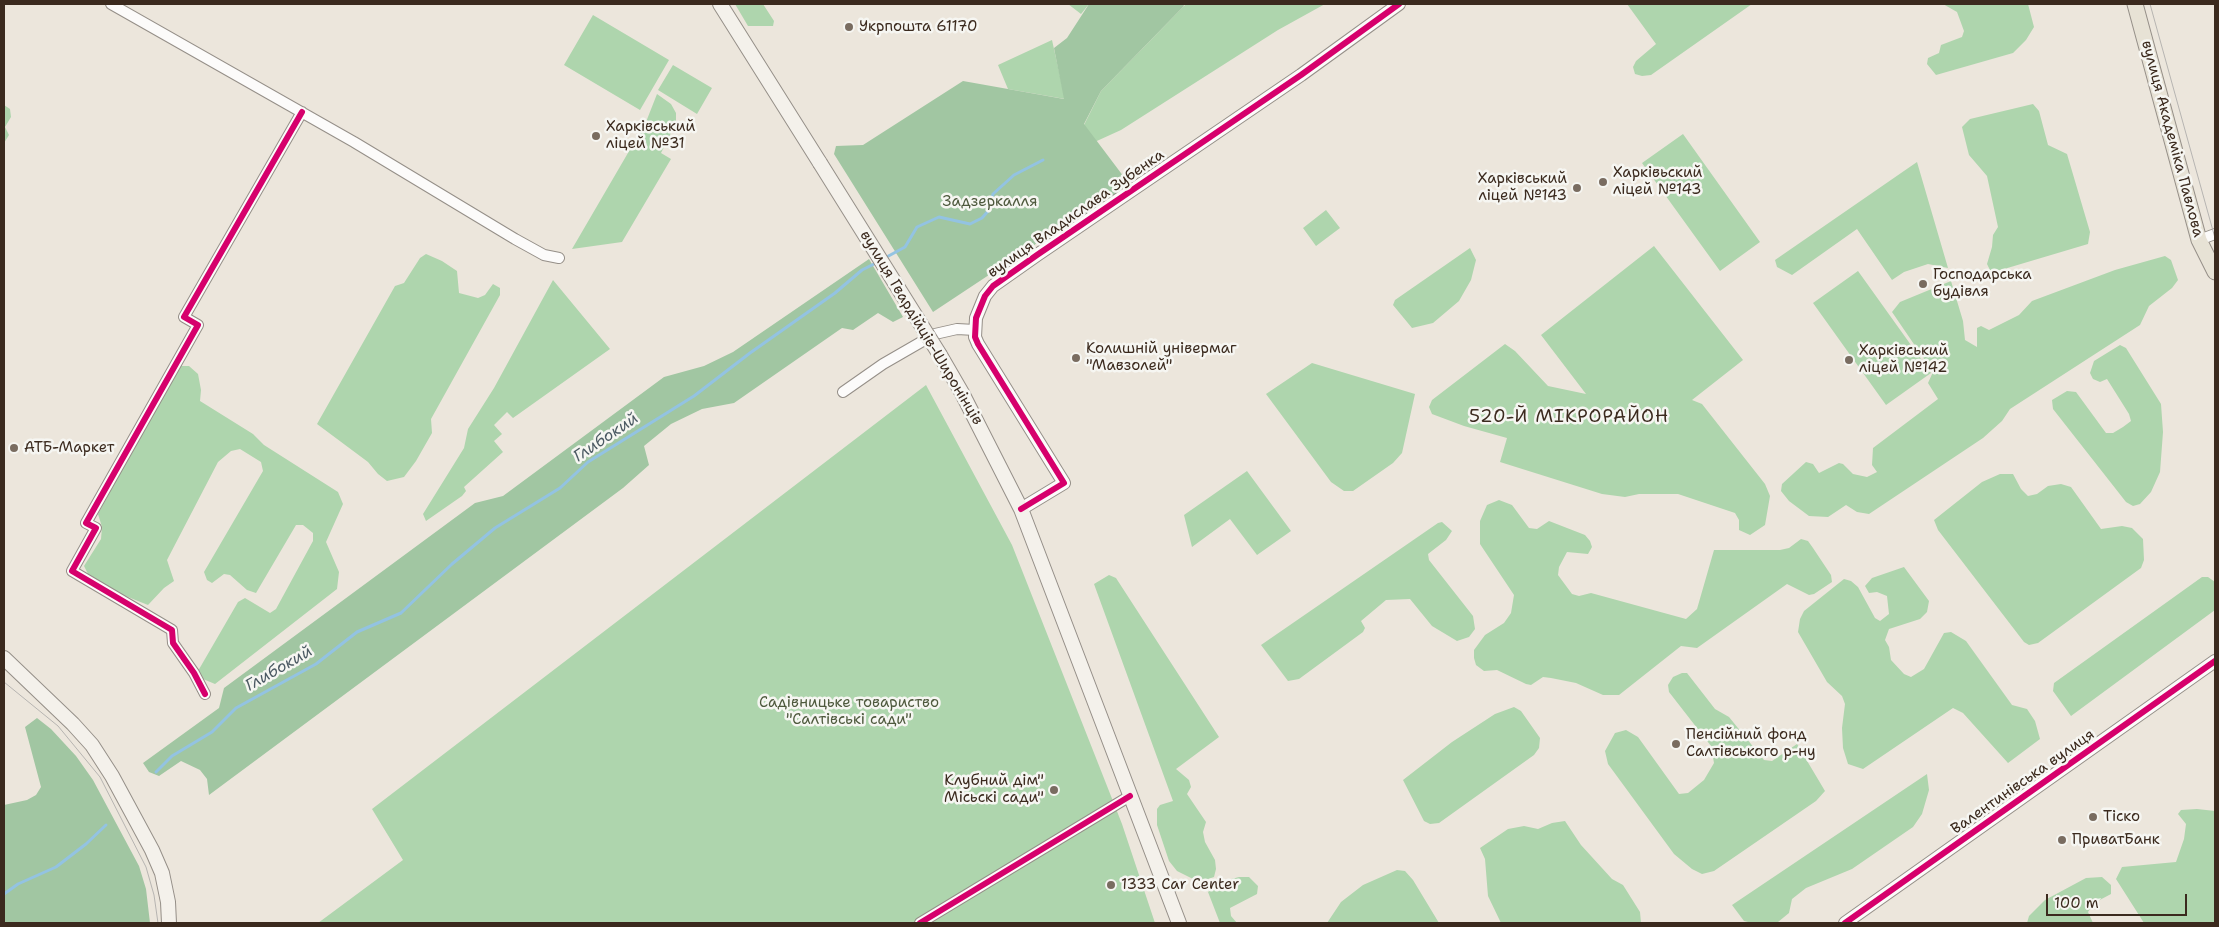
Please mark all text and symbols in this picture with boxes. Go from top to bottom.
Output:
place label: Укрпошта 61170 [859,18,978,36]
marker: Укрпошта 61170 [843,21,855,33]
street label: вулиця Академіка Павлова [2137,39,2207,239]
place label: Харківський ліцей №31 [606,118,695,153]
marker: Харківський ліцей №31 [590,130,602,142]
street label: вулиця Владислава Зубенка [984,146,1168,282]
place label: Харківьский ліцей №143 [1613,164,1702,199]
place label: Харківський ліцей №143 [1478,170,1567,205]
marker: Харківьский ліцей №143 [1597,176,1609,188]
marker: Харківський ліцей №143 [1571,182,1583,194]
park label: Задзеркалля [943,193,1037,211]
street label: вулиця Гвардійців-Широнінців [856,228,986,428]
place label: Господарська будівля [1933,266,2032,301]
marker: Господарська будівля [1917,278,1929,290]
place label: Колишній універмаг "Мавзолей" [1086,340,1237,375]
place label: Харківський ліцей №142 [1859,342,1948,377]
marker: Колишній універмаг "Мавзолей" [1070,352,1082,364]
marker: Харківський ліцей №142 [1843,354,1855,366]
district label: 520-Й МІКРОРАЙОН [1467,406,1671,428]
water label: Глибокий [570,409,642,467]
place label: АТБ-Маркет [24,439,114,457]
marker: АТБ-Маркет [8,442,20,454]
water label: Глибокий [242,642,316,696]
park label: Садівницьке товариство "Салтівські сади" [759,694,939,729]
place label: Пенсійний фонд Салтівського р-ну [1686,726,1816,761]
street label: Валентинівська вулиця [1948,726,2098,838]
marker: Пенсійний фонд Салтівського р-ну [1670,738,1682,750]
place label: Клубний дім" Місьскі сади" [944,772,1044,807]
marker: Клубний дім" Місьскі сади" [1048,784,1060,796]
place label: Тіско [2103,808,2140,826]
marker: Тіско [2087,811,2099,823]
place label: ПриватБанк [2072,831,2160,849]
marker: ПриватБанк [2056,834,2068,846]
place label: 1333 Car Center [1121,876,1239,894]
marker: 1333 Car Center [1105,879,1117,891]
scale bar [2049,884,2190,916]
text: 100 m [2054,893,2099,913]

